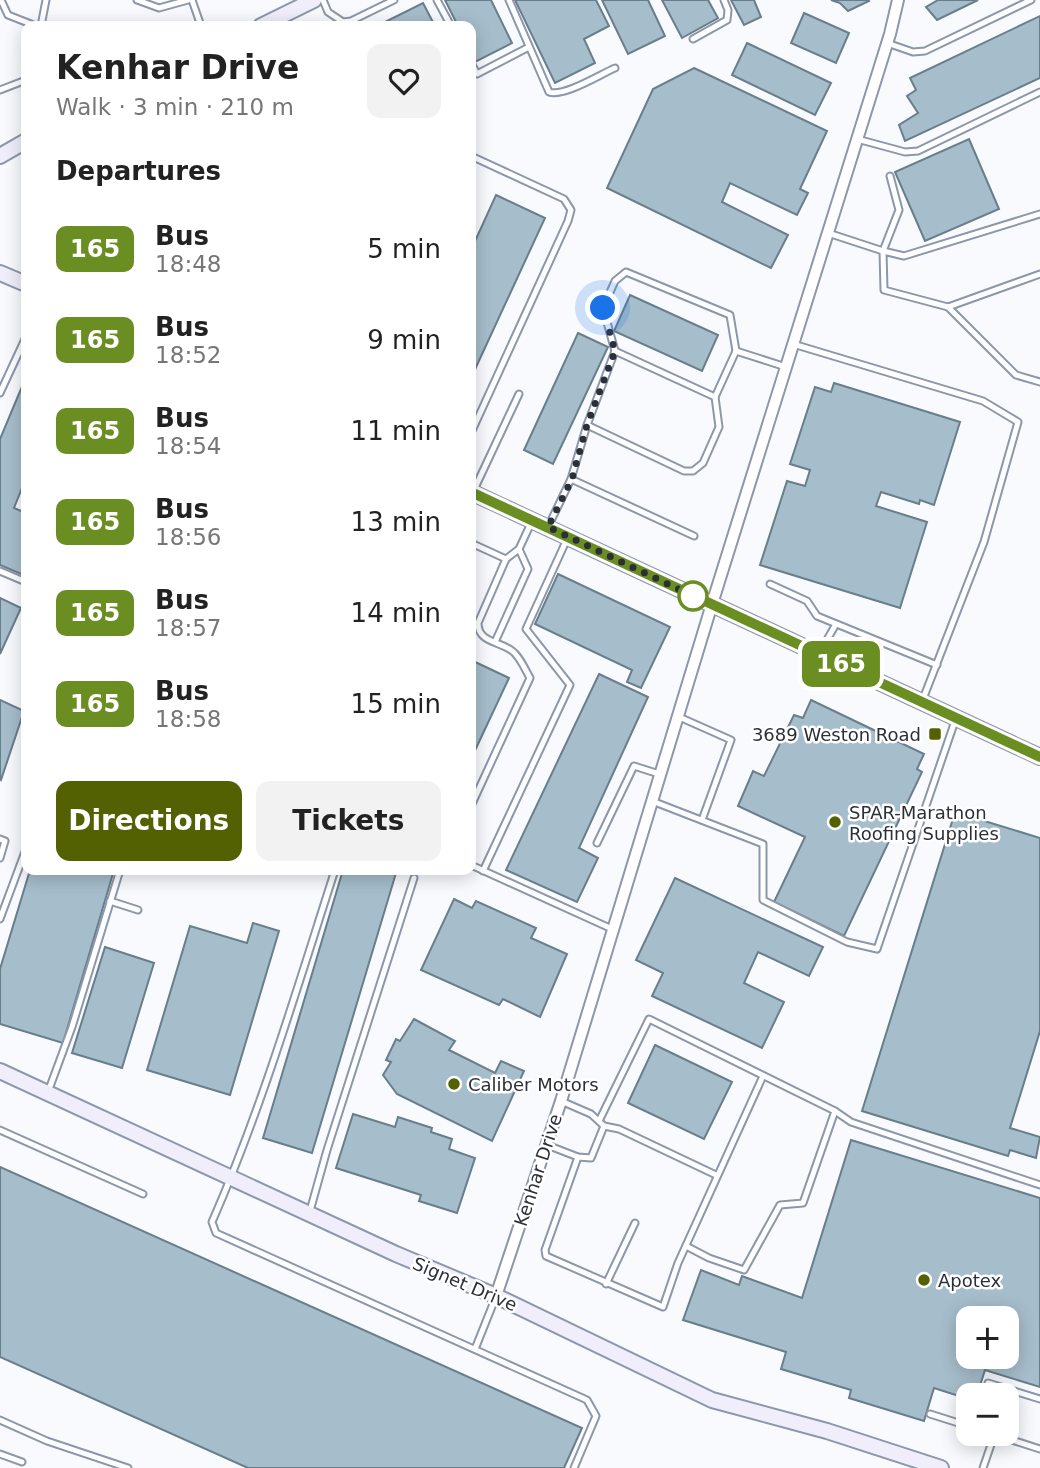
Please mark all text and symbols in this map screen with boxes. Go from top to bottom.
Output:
button: heart [367,44,441,118]
text: Kenhar Drive [56,48,299,87]
text: Walk · 3 min · 210 m [56,94,294,120]
text: Departures [56,156,221,186]
text: Bus [155,221,209,251]
text: 5 min [367,234,441,264]
text: 165 [70,235,120,263]
text: 18:48 [155,251,221,277]
your location [585,290,620,325]
text: Bus [155,312,209,342]
text: 9 min [367,325,441,355]
text: 165 [70,326,120,354]
text: 18:52 [155,342,221,368]
text: Bus [155,403,209,433]
text: 11 min [351,416,441,446]
text: 165 [70,417,120,445]
text: 18:54 [155,433,221,459]
text: Bus [155,494,209,524]
text: 13 min [351,507,441,537]
text: 165 [70,508,120,536]
text: 18:56 [155,524,221,550]
unlabelled marker [678,581,708,611]
text: Bus [155,585,209,615]
text: 14 min [351,598,441,628]
text: 165 [70,599,120,627]
text: 18:57 [155,615,221,641]
line badge: 165 [801,641,881,687]
text: 165 [816,650,866,678]
text: Bus [155,676,209,706]
text: 15 min [351,689,441,719]
text: 165 [70,690,120,718]
text: 18:58 [155,706,221,732]
place label: 3689 Weston Road [752,724,921,745]
marker: 3689 Weston Road [927,726,943,742]
button: Directions [56,781,242,861]
button: Tickets [256,781,441,861]
place label: SPAR-Marathon Roofing Supplies [849,802,999,844]
marker: SPAR-Marathon Roofing Supplies [827,814,843,830]
place label: Caliber Motors [468,1074,599,1095]
marker: Caliber Motors [446,1076,462,1092]
street label: Kenhar Drive [510,1111,566,1229]
street label: Signet Drive [410,1253,520,1315]
place label: Apotex [938,1270,1002,1291]
marker: Apotex [916,1272,932,1288]
map controls [956,1306,1019,1446]
button: + [956,1306,1019,1369]
button: − [956,1383,1019,1446]

